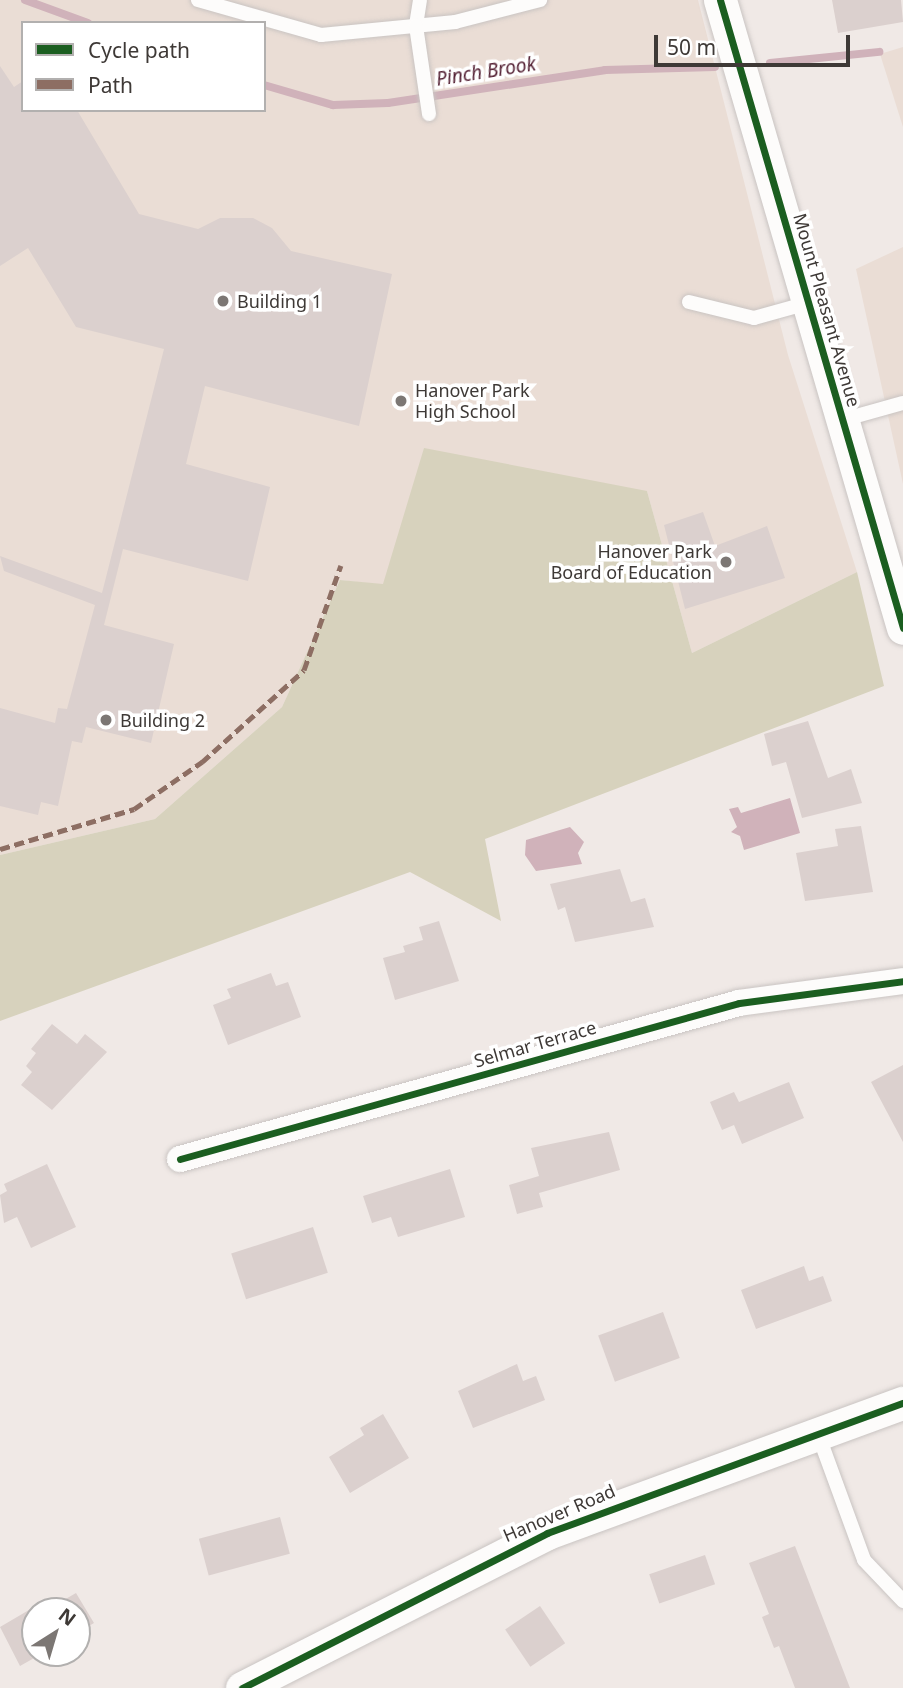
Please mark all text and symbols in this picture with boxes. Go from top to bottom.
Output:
legend [21,21,266,112]
scale bar [658,21,854,65]
text: 50 m [667,33,716,61]
text: Cycle path [88,36,190,64]
water label: Pinch Brook [435,53,537,91]
text: Path [88,71,133,99]
street label: Mount Pleasant Avenue [789,211,865,409]
place label: Building 1 [237,290,322,312]
marker: Building 1 [215,293,231,309]
place label: Hanover Park High School [415,380,530,422]
marker: Hanover Park High School [393,393,409,409]
place label: Hanover Park Board of Education [551,541,712,584]
marker: Hanover Park Board of Education [718,554,734,570]
place label: Building 2 [120,709,205,731]
marker: Building 2 [98,712,114,728]
street label: Selmar Terrace [471,1016,599,1072]
street label: Hanover Road [500,1480,618,1546]
north arrow [21,1597,91,1667]
text: N [53,1602,81,1632]

